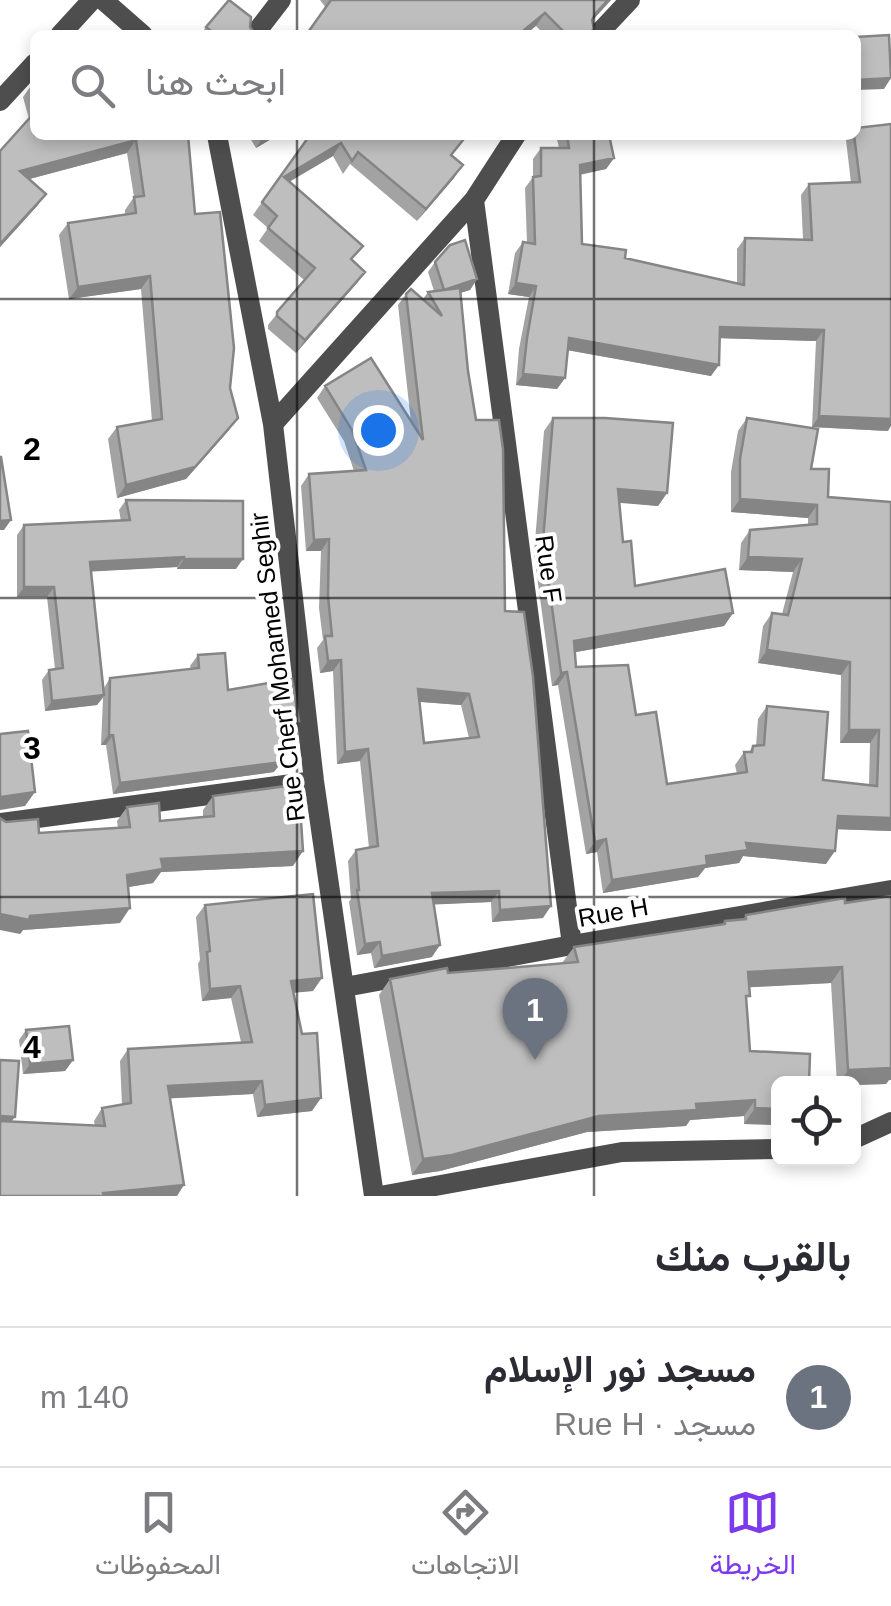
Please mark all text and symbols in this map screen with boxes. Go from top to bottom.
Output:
search box [30,30,861,140]
icon: search [65,58,120,113]
text: ابحث هنا [145,61,286,103]
your location [353,405,404,456]
text: 2 [23,431,41,467]
street label: Rue Cherf Mohamed Seghir [244,511,310,823]
street label: Rue F [530,533,568,605]
text: 3 [23,730,41,766]
street label: Rue H [576,892,650,932]
pin: 1 [502,978,568,1060]
text: 4 [23,1029,41,1065]
map controls [771,1076,861,1166]
button: locate [771,1076,861,1166]
text: بالقرب منك [655,1233,851,1280]
text: مسجد نور الإسلام [484,1348,756,1390]
text: 140 m [40,1379,129,1415]
text: 1 [810,1379,827,1415]
text: مسجد · Rue H [554,1406,756,1442]
tab: المحفوظات [95,1485,221,1589]
tab: الاتجاهات [411,1485,520,1589]
tab: الخريطة [709,1485,796,1589]

